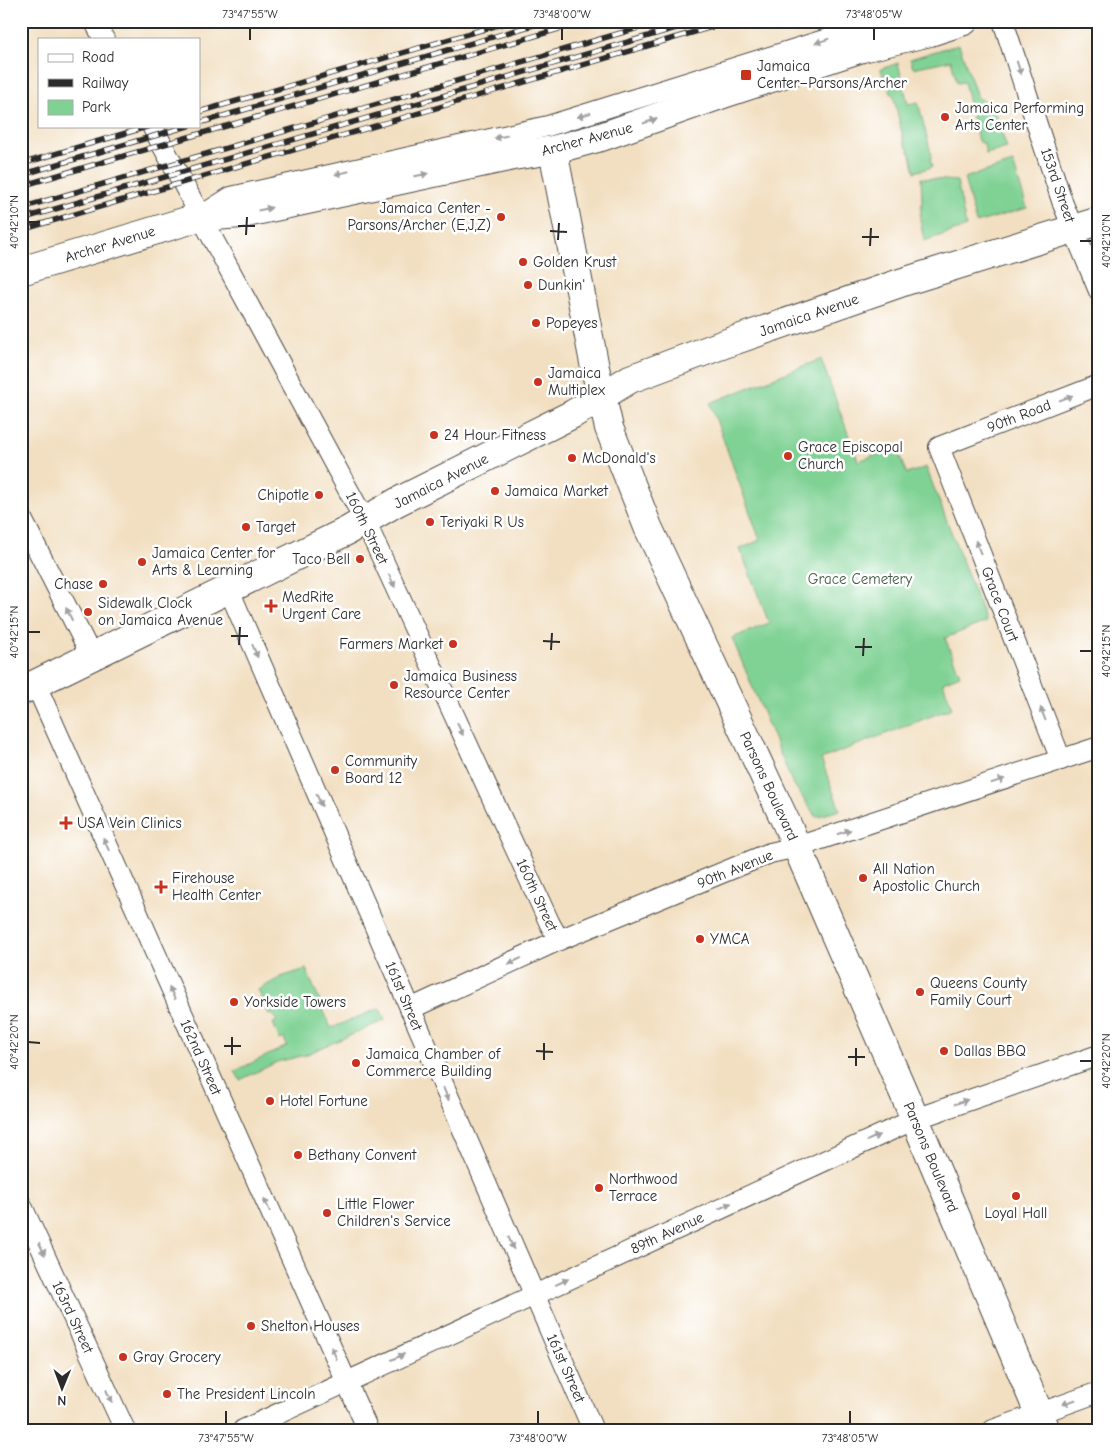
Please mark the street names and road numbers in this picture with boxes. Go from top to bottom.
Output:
street label: Archer Avenue [539,118,635,160]
street label: 153rd Street [1037,145,1079,225]
street label: Archer Avenue [63,222,158,266]
street label: Jamaica Avenue [757,289,861,340]
street label: 90th Road [985,396,1053,436]
street label: Jamaica Avenue [391,449,492,513]
street label: 160th Street [342,489,393,568]
street label: Grace Court [977,564,1023,645]
street label: Parsons Boulevard [736,729,802,843]
street label: 90th Avenue [694,845,776,892]
street label: 160th Street [512,856,562,935]
street label: 161st Street [381,959,427,1034]
street label: 162nd Street [176,1016,226,1098]
street label: Parsons Boulevard [900,1099,962,1215]
street label: 89th Avenue [628,1208,707,1258]
street label: 163rd Street [48,1278,98,1357]
street label: 161st Street [543,1331,589,1406]

